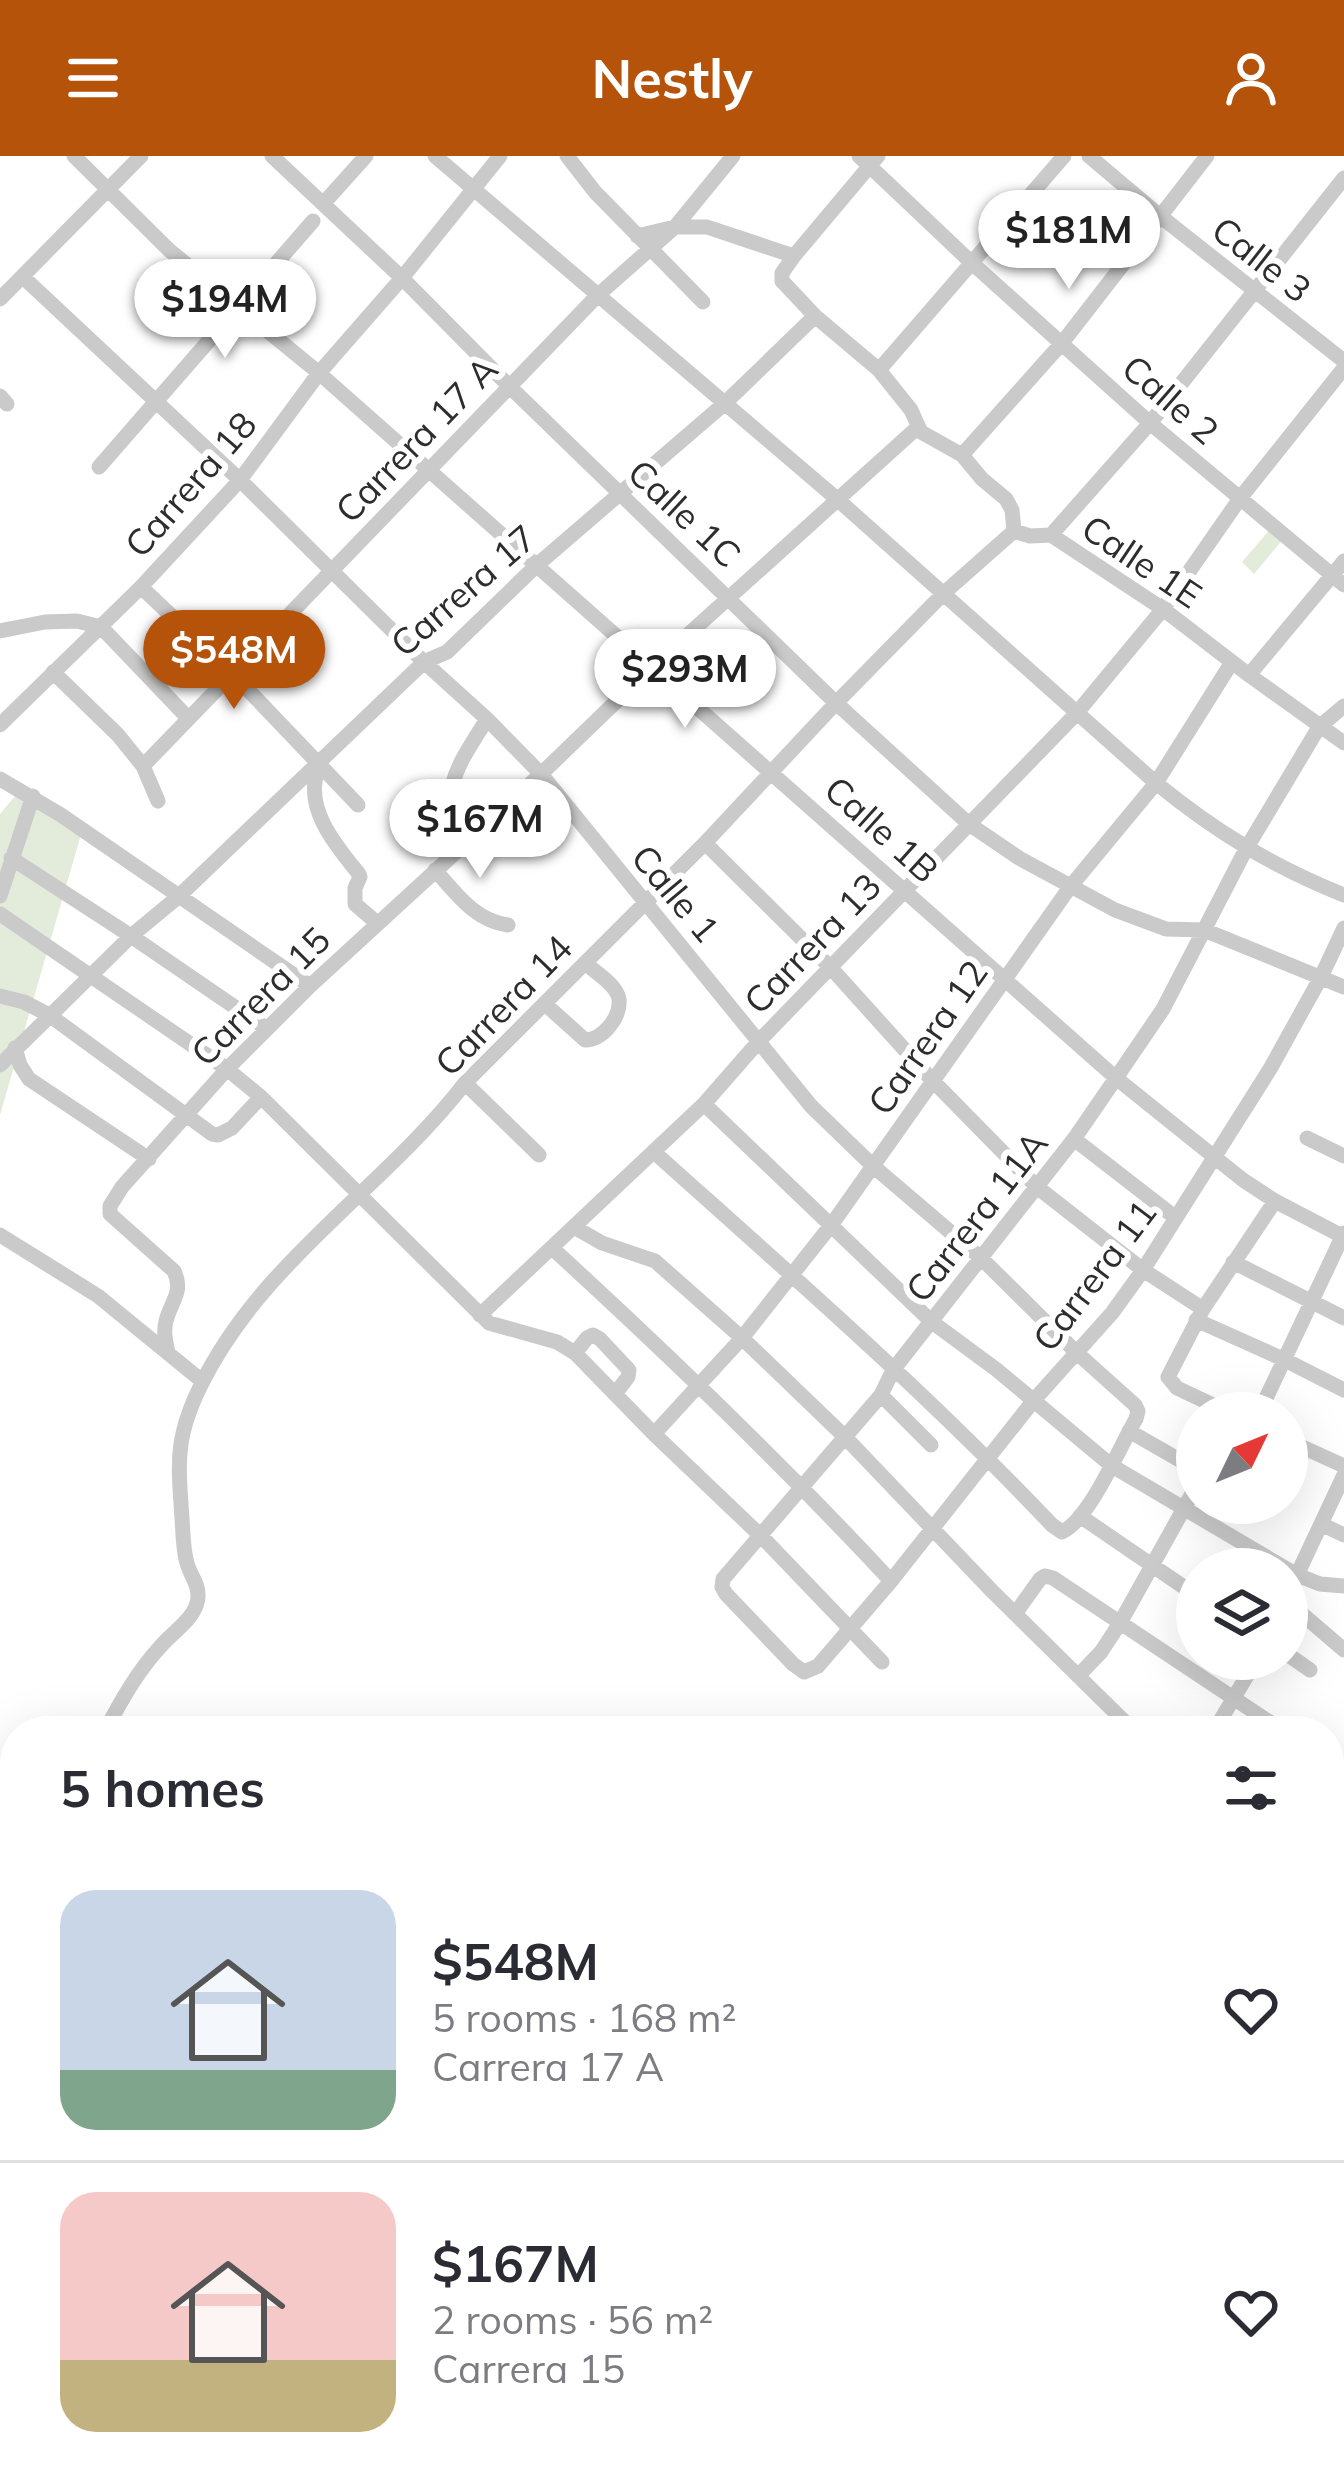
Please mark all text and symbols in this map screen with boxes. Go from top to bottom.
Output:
text: Nestly [591,44,753,112]
icon: menu [60,45,126,111]
icon: person [1218,45,1284,111]
pin: $181M [985,190,1153,292]
text: $181M [1005,204,1133,253]
street label: Calle 3 [1203,206,1321,312]
pin: $194M [141,259,309,361]
text: $194M [161,273,289,322]
street label: Calle 2 [1113,345,1229,453]
street label: Carrera 17 A [325,346,507,532]
street label: Carrera 18 [115,402,265,566]
street label: Calle 1C [619,449,751,577]
street label: Calle 1E [1074,505,1210,617]
street label: Carrera 17 [381,515,545,665]
pin: $548M [150,610,318,712]
text: $548M [170,624,298,673]
pin: $293M [601,629,769,731]
text: $293M [621,643,749,692]
street label: Calle 1B [816,766,948,892]
pin: $167M [396,779,564,881]
text: $167M [416,793,544,842]
street label: Calle 1 [622,835,730,951]
street label: Carrera 13 [734,863,890,1023]
street label: Carrera 15 [181,917,339,1075]
street label: Carrera 14 [425,925,581,1085]
street label: Carrera 12 [857,951,997,1123]
street label: Carrera 11A [895,1122,1057,1310]
street label: Carrera 11 [1022,1190,1166,1360]
north arrow [1176,1392,1308,1524]
map controls [1176,1392,1308,1680]
button: layers [1176,1548,1308,1680]
icon: filters [1218,1755,1284,1821]
text: 5 homes [60,1756,265,1820]
text: $548M [432,1929,599,1993]
icon: home [156,1938,300,2082]
icon: heart [1218,1977,1284,2043]
text: 5 rooms · 168 m² [432,1993,736,2042]
text: Carrera 17 A [432,2042,664,2091]
text: $167M [432,2231,599,2295]
icon: home [156,2240,300,2384]
icon: heart [1218,2279,1284,2345]
text: 2 rooms · 56 m² [432,2295,713,2344]
text: Carrera 15 [432,2344,625,2393]

